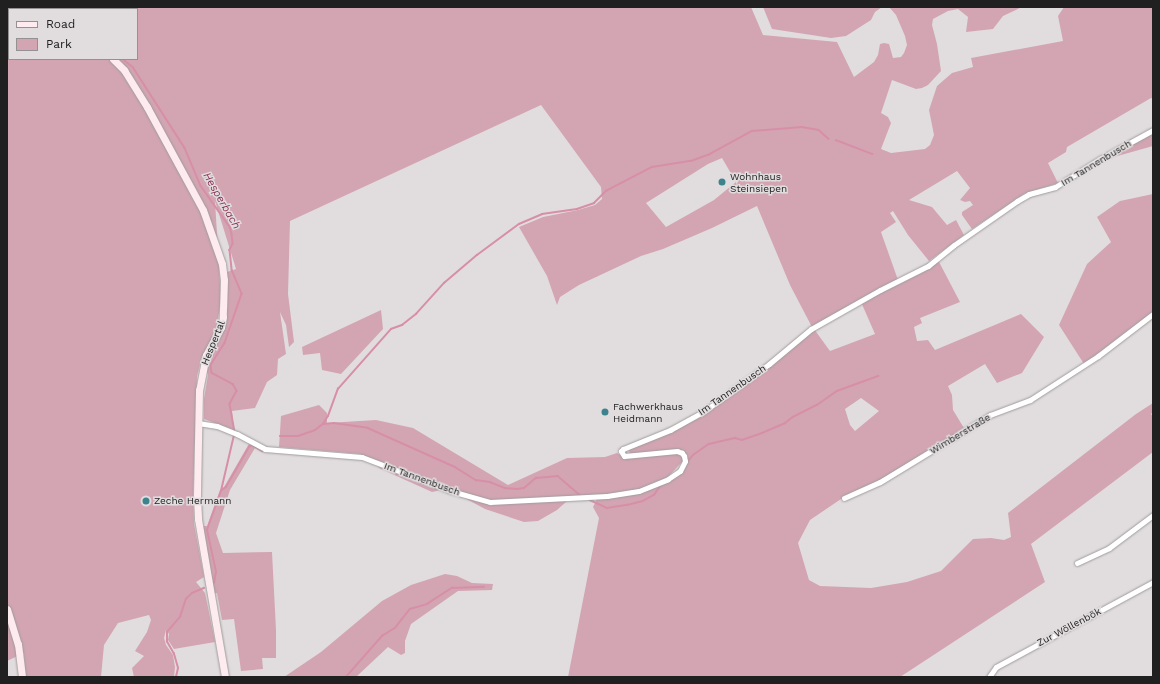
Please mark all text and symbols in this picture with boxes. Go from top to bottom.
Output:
legend [8,8,138,60]
text: Road [46,17,75,31]
text: Park [46,37,72,51]
street label: Im Tannenbusch [1058,137,1134,189]
water label: Hesperbach [199,170,243,232]
place label: Wohnhaus Steinsiepen [730,170,787,194]
marker: Wohnhaus Steinsiepen [717,177,727,187]
street label: Hespertal [199,319,227,367]
street label: Im Tannenbusch [696,362,768,418]
place label: Fachwerkhaus Heidmann [613,400,683,424]
marker: Fachwerkhaus Heidmann [600,407,610,417]
street label: Wimberstraße [927,411,993,457]
street label: Im Tannenbusch [382,460,462,498]
place label: Zeche Hermann [154,495,231,507]
marker: Zeche Hermann [141,496,151,506]
street label: Zur Wöllenbök [1035,605,1103,649]

